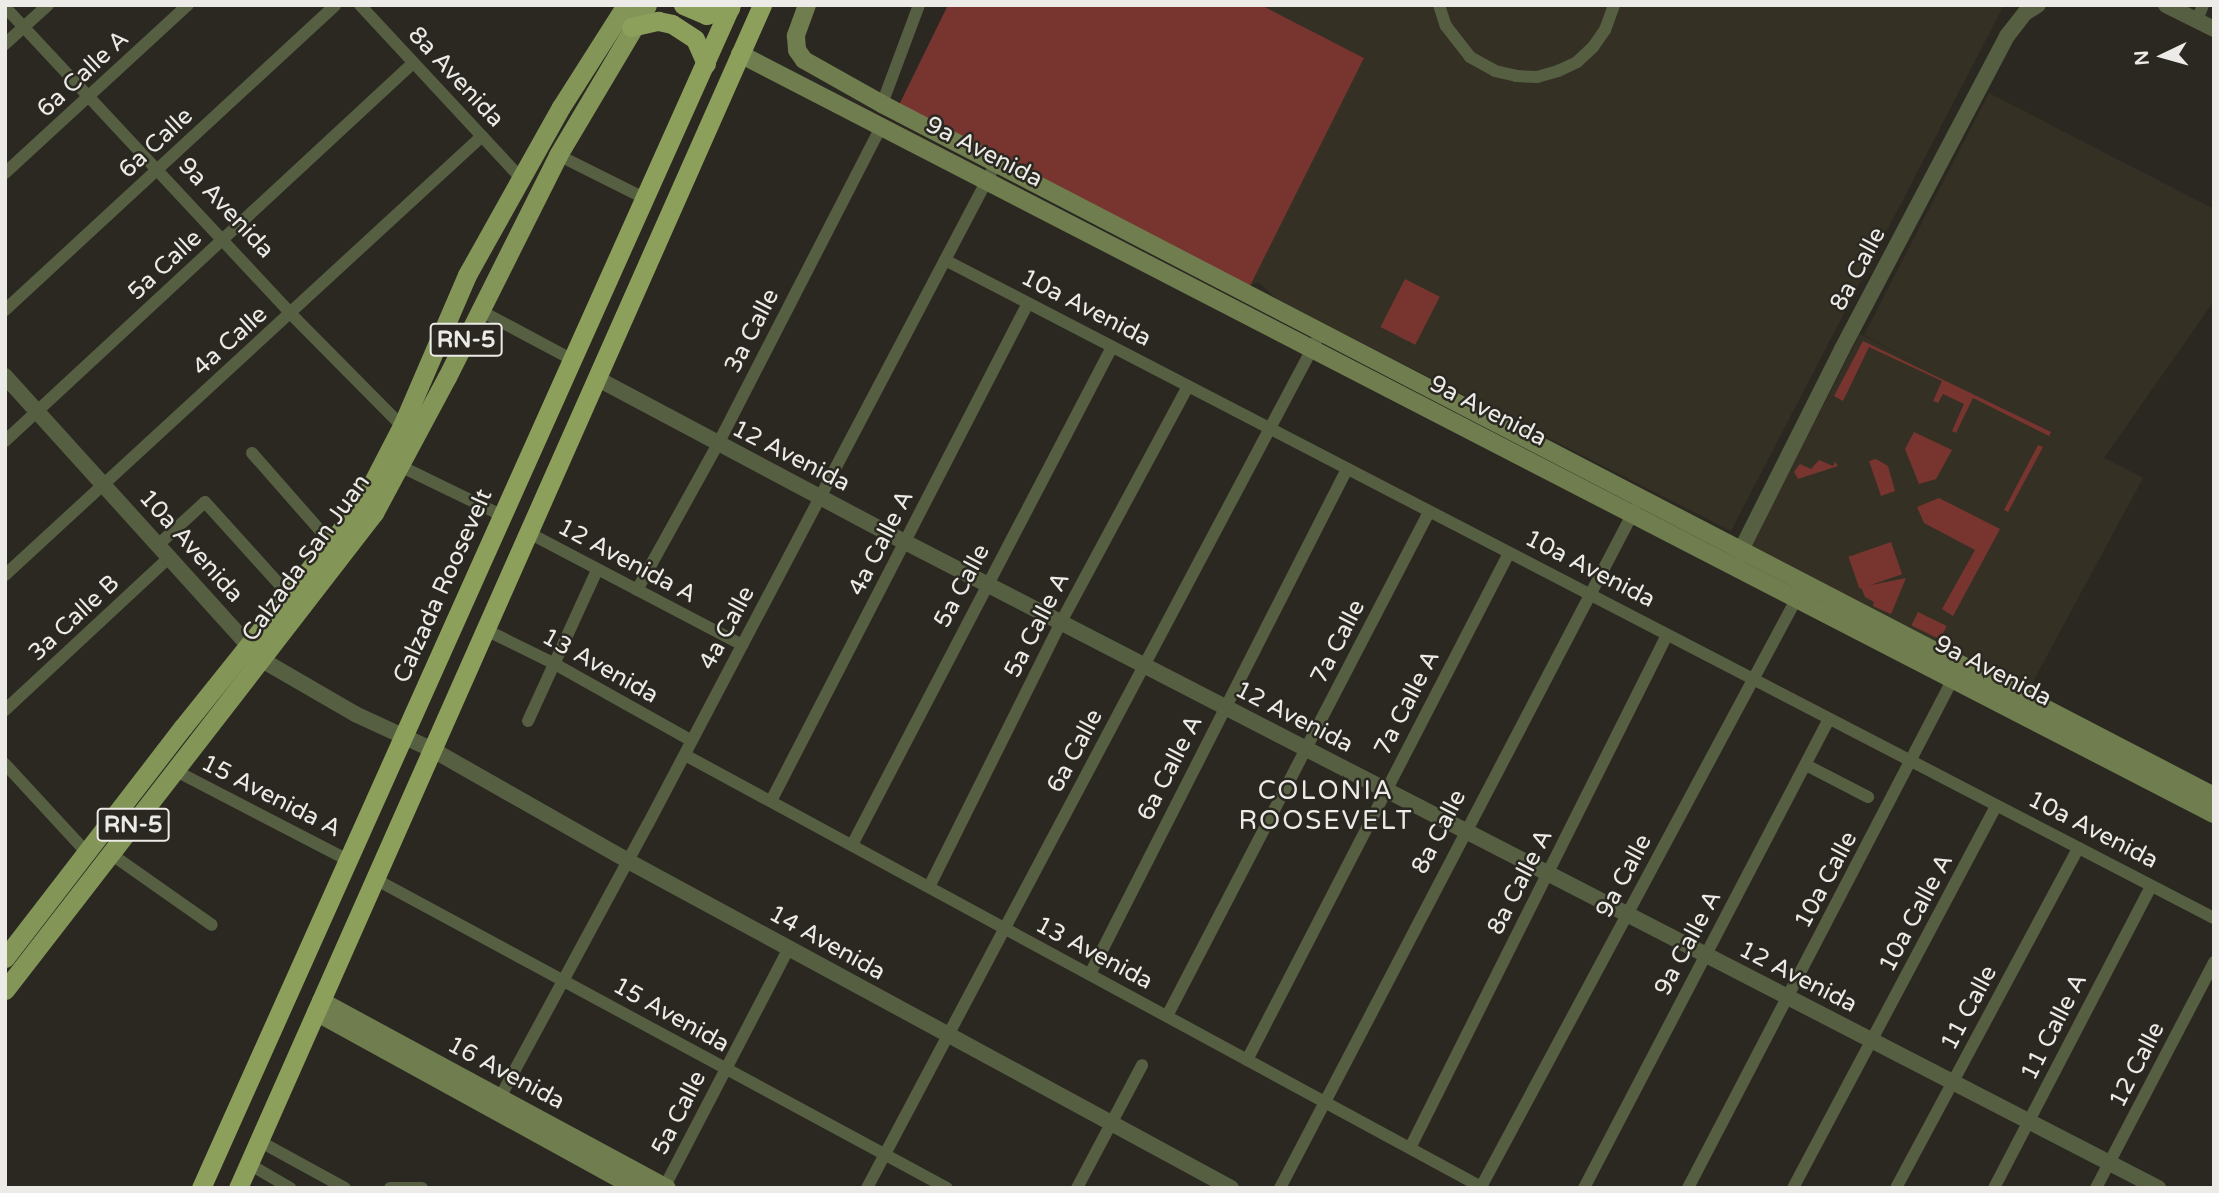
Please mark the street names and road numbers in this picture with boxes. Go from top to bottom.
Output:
street label: 8a Avenida [402,21,510,133]
street label: 6a Calle A [31,24,135,124]
street label: 6a Calle [113,102,199,184]
street label: 9a Avenida [921,110,1047,194]
street label: 9a Avenida [172,152,280,264]
street label: 8a Calle [1824,222,1892,316]
street label: 5a Calle [122,224,208,306]
street label: 10a Avenida [1016,263,1156,353]
street label: 3a Calle [719,284,785,378]
street label: 4a Calle [187,300,273,382]
road number: RN-5 [429,320,503,360]
street label: 9a Avenida [1425,369,1551,453]
street label: 12 Avenida [727,414,855,498]
street label: Calzada San Juan [236,469,376,647]
street label: 10a Avenida [133,484,249,608]
street label: Calzada Roosevelt [387,485,499,687]
street label: 4a Calle A [842,485,920,601]
street label: 12 Avenida A [553,512,701,610]
street label: 10a Avenida [1520,524,1660,614]
street label: 5a Calle [928,539,996,633]
street label: 5a Calle A [998,567,1076,683]
street label: 3a Calle B [23,569,125,667]
street label: 4a Calle [693,581,761,675]
street label: 7a Calle [1305,595,1371,689]
street label: 13 Avenida [537,622,663,710]
street label: 9a Avenida [1930,629,2056,713]
street label: 7a Calle A [1368,645,1446,761]
street label: 12 Avenida [1230,675,1358,759]
street label: 6a Calle [1041,704,1109,798]
street label: 6a Calle A [1131,710,1209,826]
street label: 15 Avenida A [196,748,346,844]
street label: 8a Calle [1406,785,1472,879]
street label: 10a Avenida [2023,785,2163,875]
road number: RN-5 [96,806,170,845]
street label: 8a Calle A [1481,824,1559,940]
street label: 10a Calle [1789,827,1863,933]
street label: 9a Calle [1590,829,1658,923]
street label: 10a Calle A [1873,849,1959,977]
street label: 9a Calle A [1648,886,1728,1000]
street label: 14 Avenida [764,899,890,987]
street label: 13 Avenida [1030,910,1158,996]
street label: 12 Avenida [1734,935,1862,1019]
street label: 11 Calle [1935,961,2003,1055]
street label: 11 Calle A [2015,969,2093,1085]
street label: 15 Avenida [608,971,734,1059]
street label: 12 Calle [2103,1017,2171,1113]
street label: 16 Avenida [442,1030,570,1116]
street label: 5a Calle [646,1066,712,1160]

